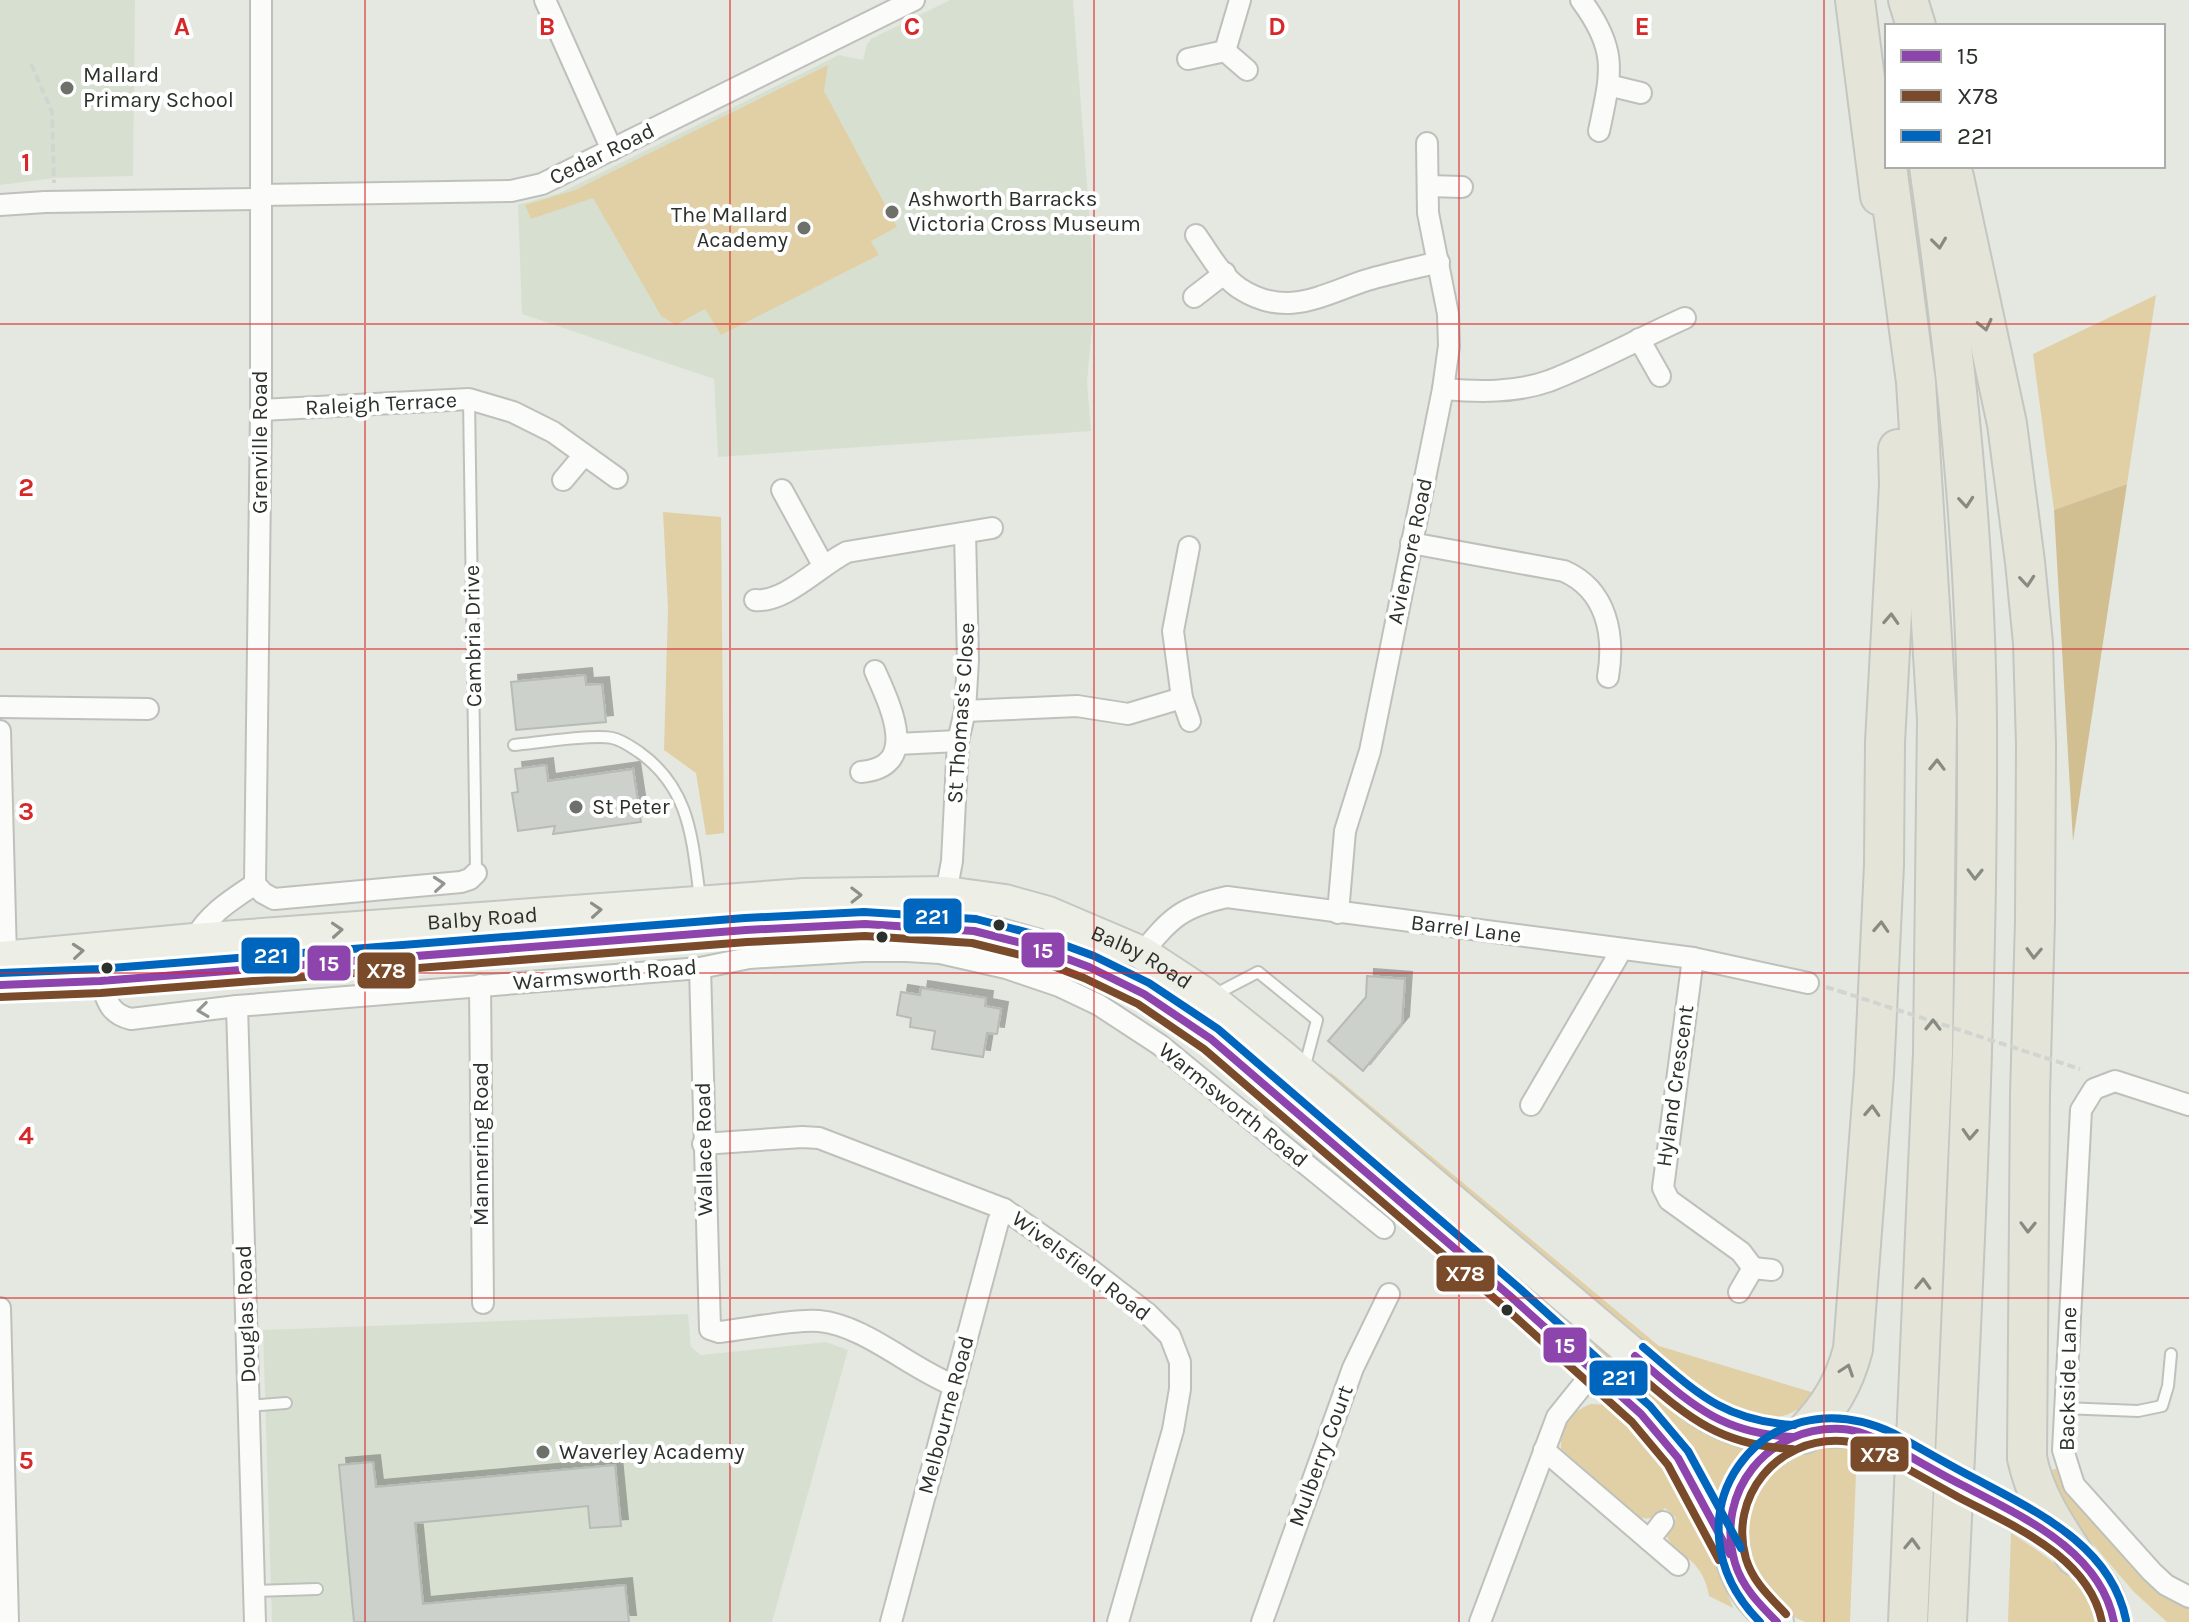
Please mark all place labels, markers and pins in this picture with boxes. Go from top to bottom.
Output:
place label: Mallard Primary School [83,62,234,113]
marker: Mallard Primary School [58,79,76,97]
place label: Ashworth Barracks Victoria Cross Museum [908,186,1141,237]
place label: The Mallard Academy [671,202,788,253]
marker: Ashworth Barracks Victoria Cross Museum [883,203,901,221]
marker: The Mallard Academy [795,219,813,237]
place label: St Peter [592,794,670,820]
marker: St Peter [567,798,585,816]
unlabelled marker [991,917,1007,933]
unlabelled marker [874,929,890,945]
unlabelled marker [99,960,115,976]
unlabelled marker [1499,1302,1515,1318]
place label: Waverley Academy [559,1439,745,1465]
marker: Waverley Academy [534,1443,552,1461]

